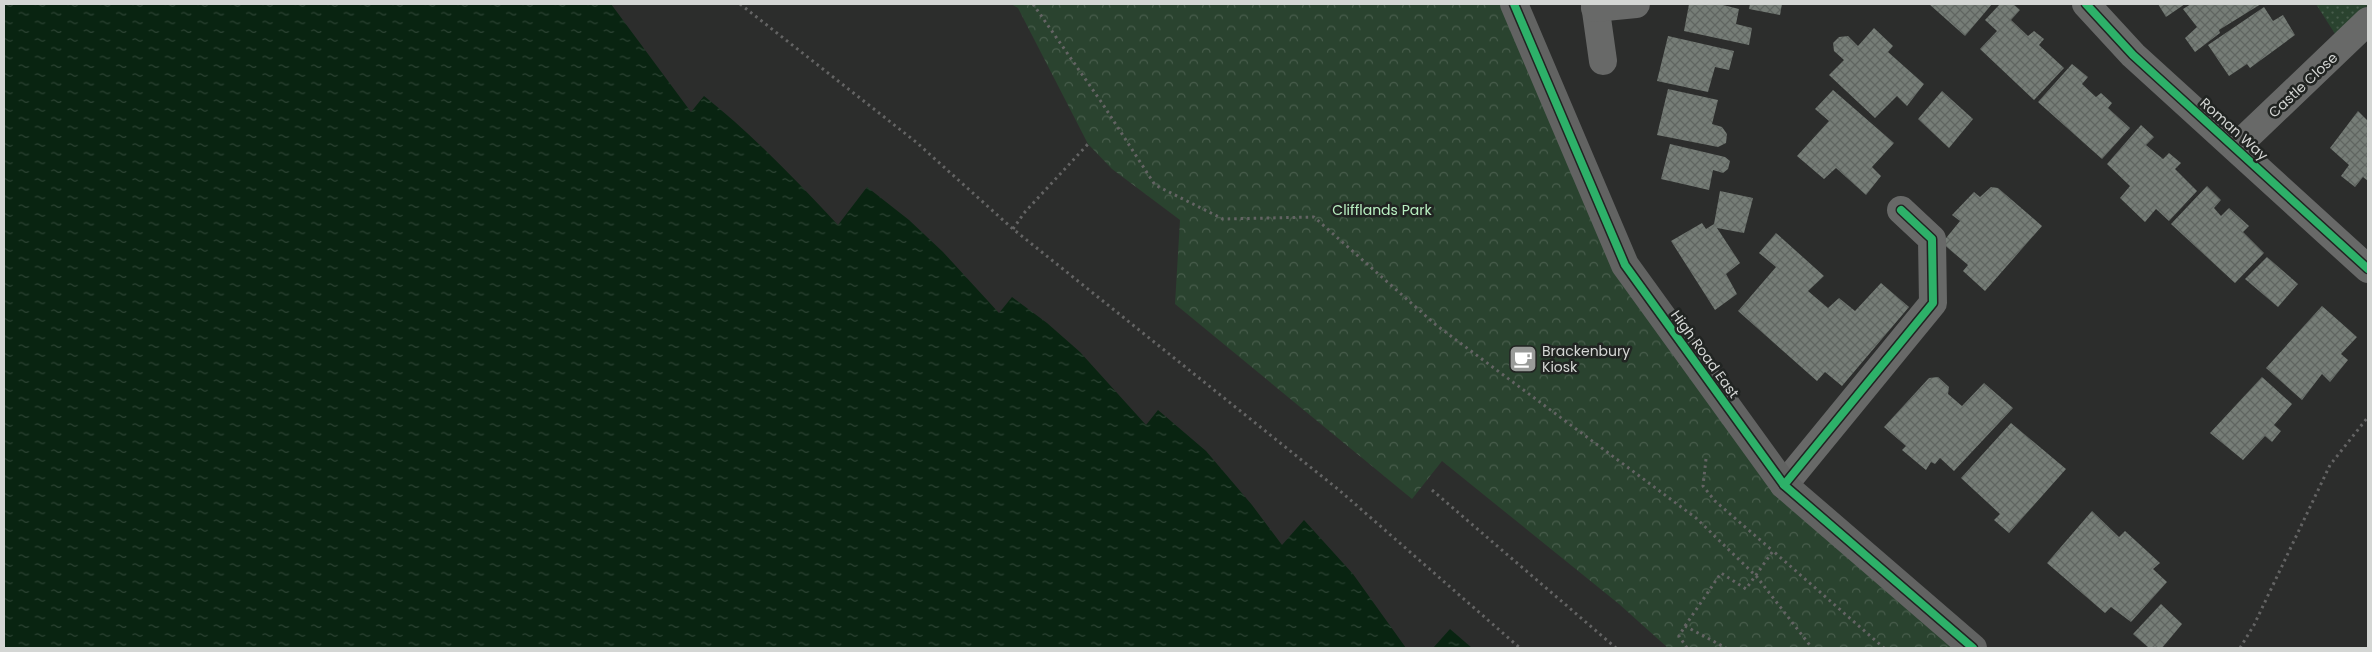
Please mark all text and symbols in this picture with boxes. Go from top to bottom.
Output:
street label: Castle Close [2264,48,2342,122]
street label: Roman Way [2196,93,2272,165]
park label: Clifflands Park [1332,200,1432,220]
street label: High Road East [1666,306,1744,402]
place label: Brackenbury Kiosk [1542,341,1630,377]
cafe icon: Brackenbury Kiosk [1508,344,1538,374]

